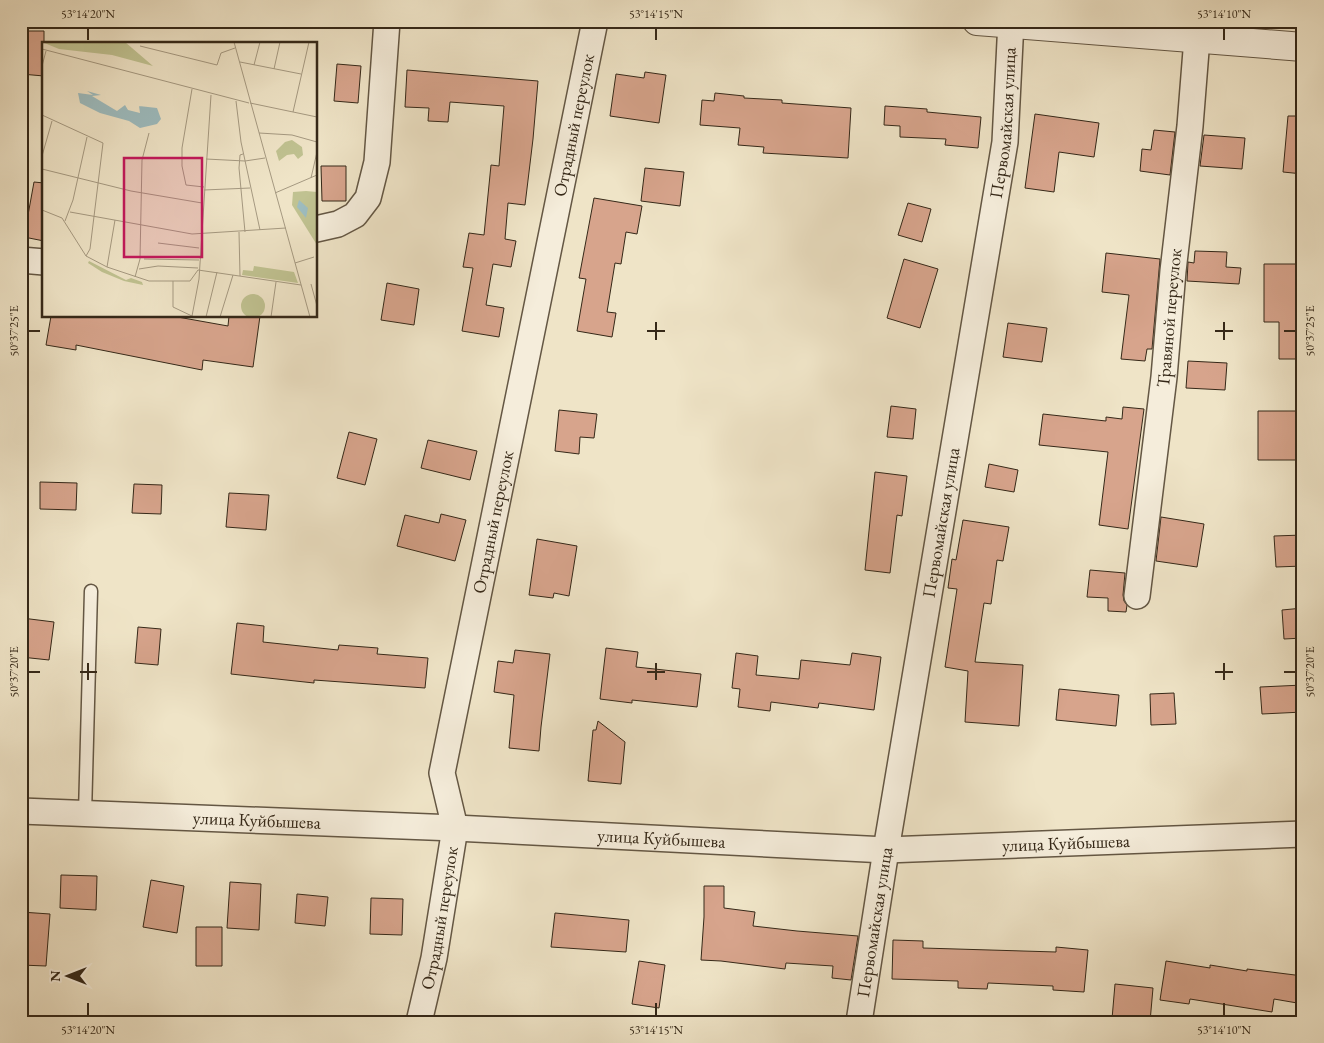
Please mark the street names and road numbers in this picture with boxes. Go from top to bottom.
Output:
street label: Первомайская улица [984,46,1021,200]
street label: Отрадный переулок [548,51,599,199]
street label: Травяной переулок [1151,247,1187,389]
street label: Первомайская улица [917,445,965,599]
street label: Отрадный переулок [467,448,518,595]
street label: улица Куйбышева [192,806,322,834]
street label: улица Куйбышева [597,823,727,853]
street label: улица Куйбышева [1001,829,1131,857]
street label: Отрадный переулок [415,844,463,992]
street label: Первомайская улица [851,845,897,999]

